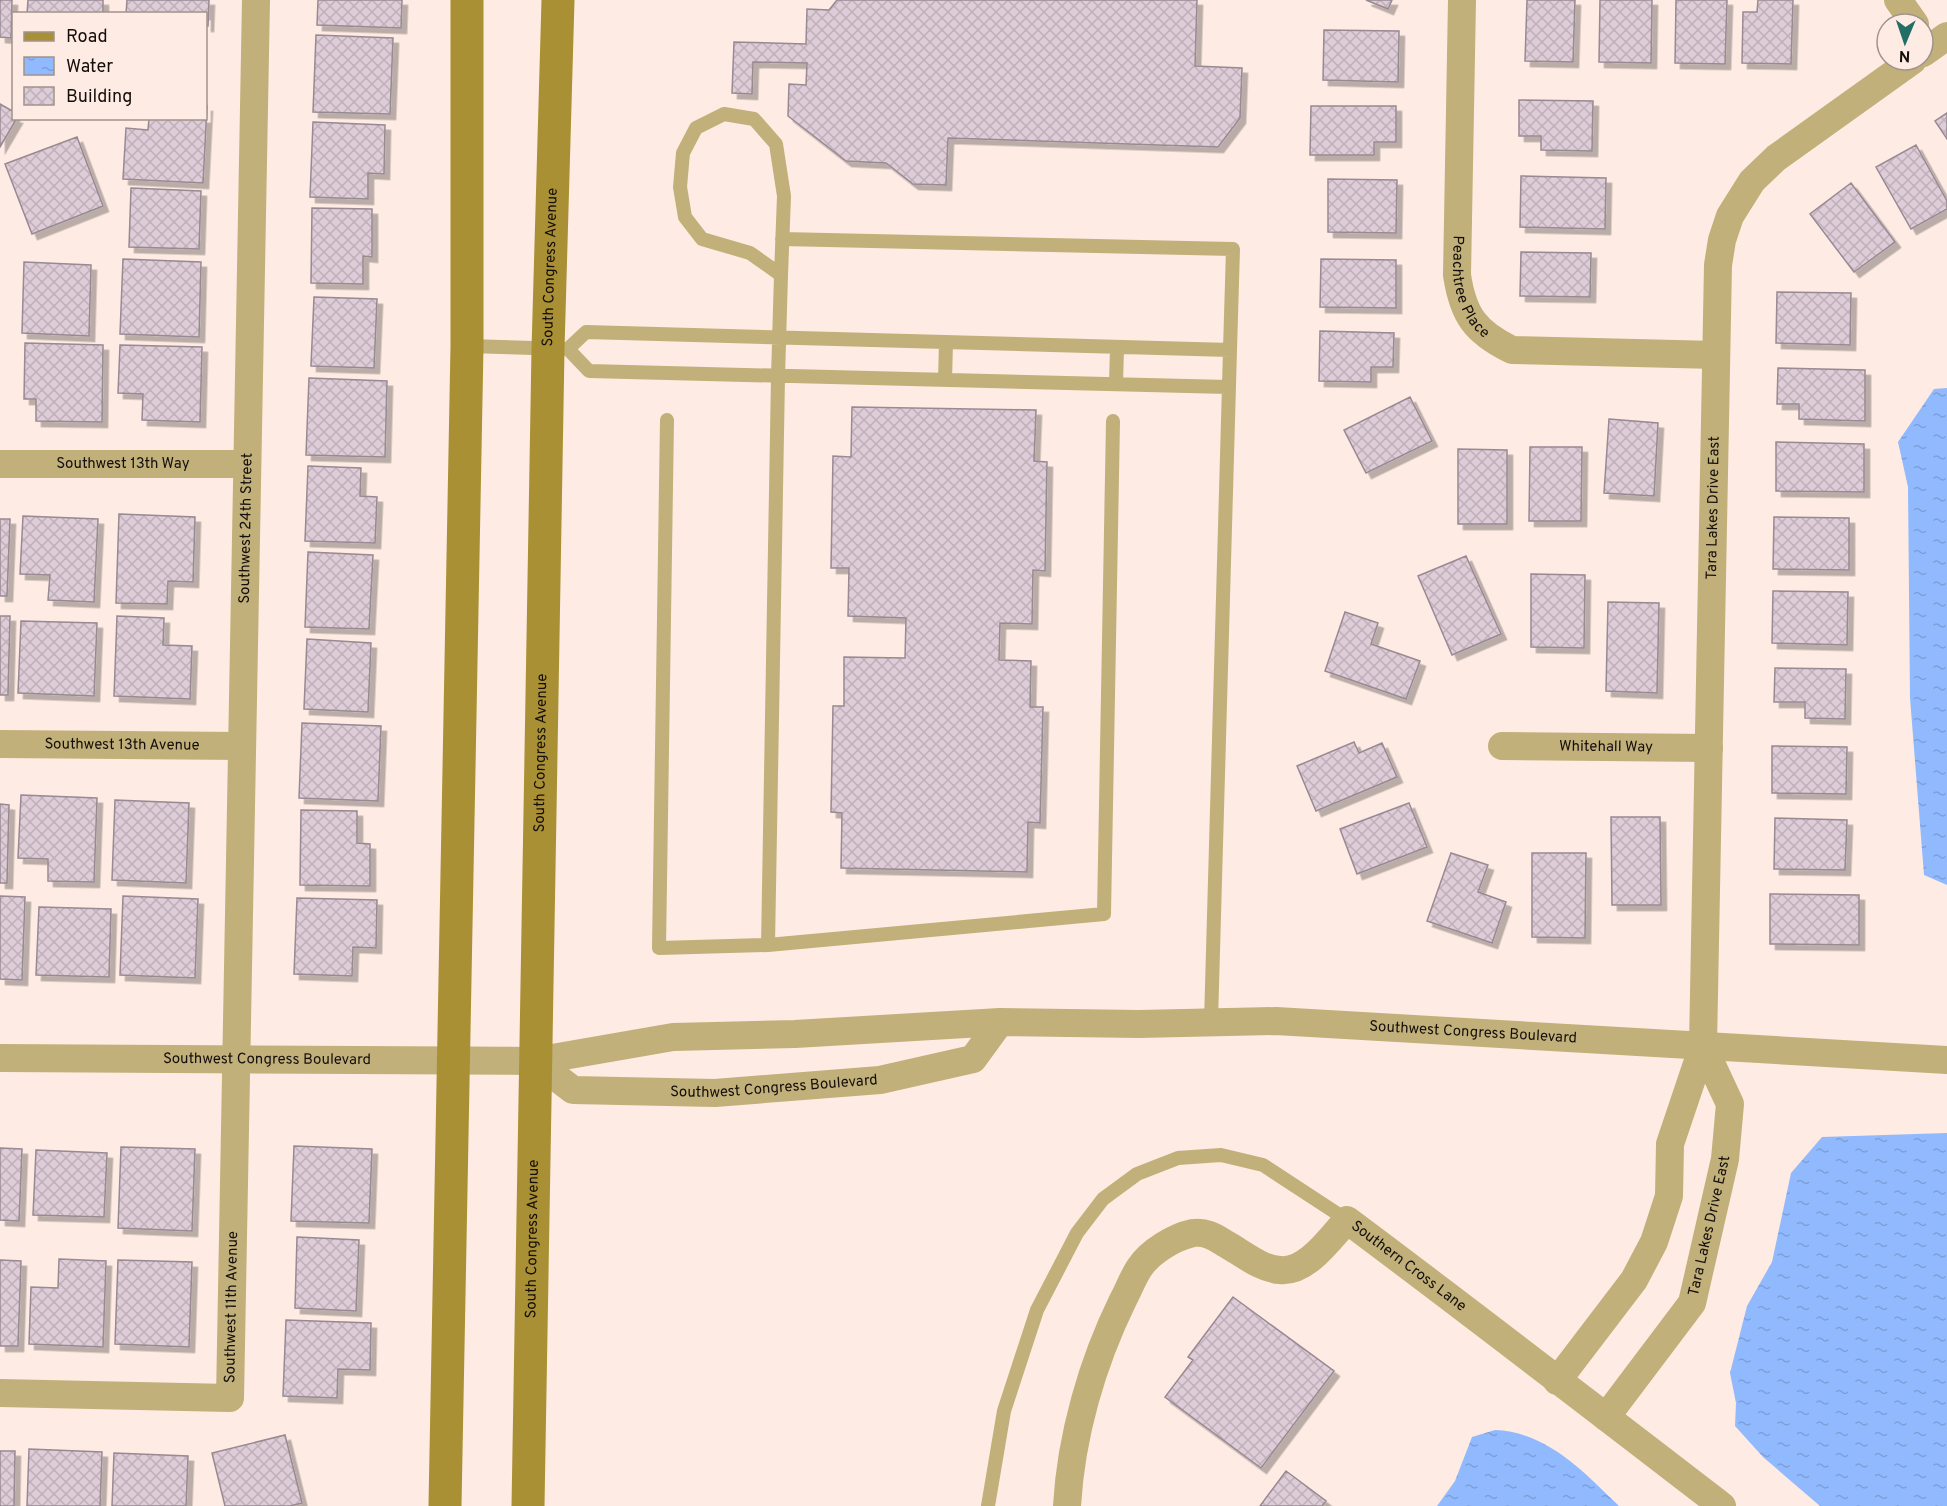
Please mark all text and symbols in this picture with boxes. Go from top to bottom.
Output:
legend [12,12,207,120]
north arrow [1875,12,1935,72]
text: Road [66,26,108,49]
text: N [1898,45,1911,65]
text: Water [66,56,113,79]
text: Building [66,86,132,109]
street label: South Congress Avenue [539,188,562,347]
street label: Peachtree Place [1447,235,1493,343]
street label: Tara Lakes Drive East [1702,436,1724,580]
street label: Southwest 24th Street [235,453,257,604]
street label: Southwest 13th Way [56,455,190,474]
street label: South Congress Avenue [530,674,552,833]
street label: Southwest 13th Avenue [44,735,200,755]
street label: Whitehall Way [1559,737,1653,757]
street label: Southwest Congress Boulevard [1369,1017,1578,1048]
street label: Southwest Congress Boulevard [163,1049,371,1070]
street label: Southwest Congress Boulevard [670,1071,878,1103]
street label: Tara Lakes Drive East [1684,1155,1735,1298]
street label: South Congress Avenue [522,1159,543,1319]
street label: Southern Cross Lane [1347,1217,1470,1316]
street label: Southwest 11th Avenue [221,1231,243,1383]

